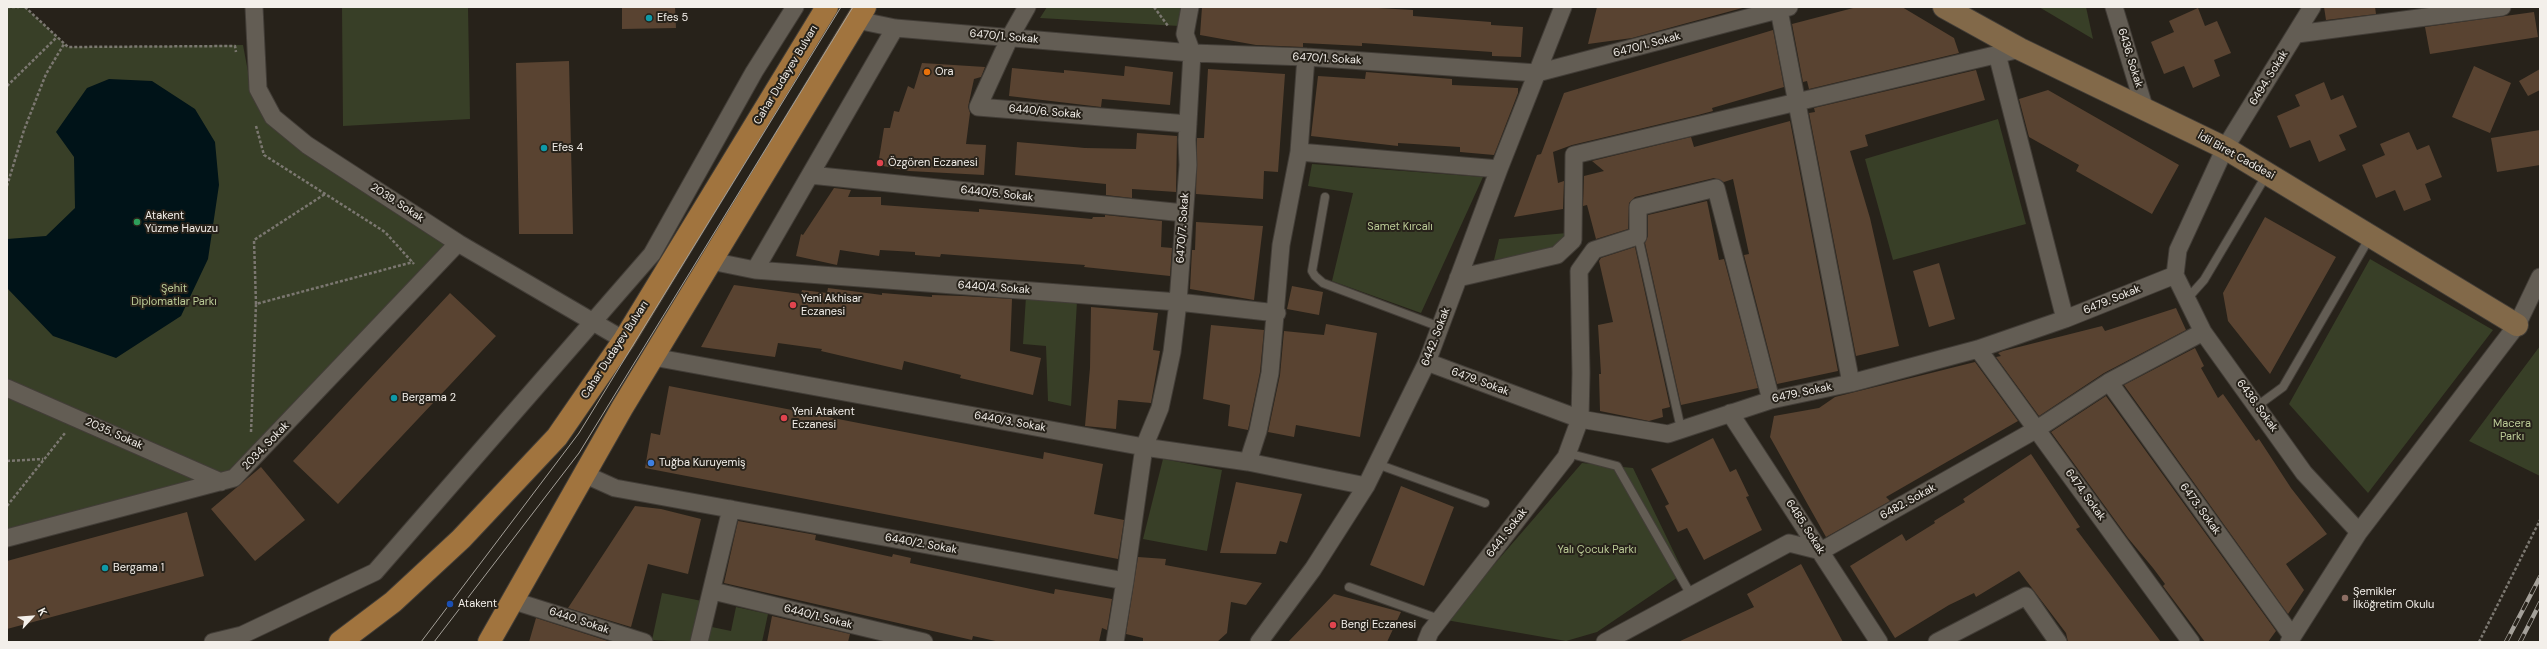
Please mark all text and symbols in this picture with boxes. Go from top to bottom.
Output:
place label: Efes 5 [657,11,688,25]
marker: Efes 5 [644,13,654,23]
street label: Cahar Dudayev Bulvarı [751,23,821,127]
street label: 6470/1. Sokak [969,27,1039,47]
street label: 6436. Sokak [2115,27,2145,89]
street label: 6470/1. Sokak [1612,30,1682,60]
street label: 6494. Sokak [2247,48,2291,108]
street label: 6470/1. Sokak [1292,51,1362,67]
place label: Ora [935,65,954,79]
marker: Ora [922,67,932,77]
street label: 6440/6. Sokak [1008,102,1082,122]
street label: İdil Biret Caddesi [2195,129,2277,183]
place label: Efes 4 [552,141,583,155]
marker: Efes 4 [539,143,549,153]
place label: Özgören Eczanesi [888,156,978,170]
marker: Özgören Eczanesi [875,158,885,168]
street label: 2039. Sokak [368,181,426,225]
street label: 6440/5. Sokak [960,184,1034,204]
street label: 6470/7. Sokak [1174,192,1192,264]
place label: Atakent Yüzme Havuzu [145,209,218,235]
marker: Atakent Yüzme Havuzu [132,217,142,227]
park label: Samet Kırcalı [1367,220,1433,234]
street label: 6440/4. Sokak [957,279,1031,297]
park label: Şehit Diplomatlar Parkı [131,282,217,308]
street label: 6479. Sokak [2081,282,2143,318]
place label: Yeni Akhisar Eczanesi [801,292,862,318]
street label: Cahar Dudayev Bulvarı [579,299,651,401]
marker: Yeni Akhisar Eczanesi [788,300,798,310]
street label: 6442. Sokak [1419,306,1453,368]
street label: 6479. Sokak [1449,365,1511,399]
street label: 6436. Sokak [2234,377,2280,435]
street label: 6479. Sokak [1771,380,1833,406]
place label: Bergama 2 [402,391,456,405]
marker: Bergama 2 [389,393,399,403]
place label: Yeni Atakent Eczanesi [792,405,855,431]
street label: 6440/3. Sokak [973,409,1047,435]
marker: Yeni Atakent Eczanesi [779,413,789,423]
street label: 2035. Sokak [83,415,145,453]
park label: Macera Parkı [2493,417,2531,443]
street label: 2034. Sokak [240,419,292,473]
place label: Tuğba Kuruyemiş [659,456,746,470]
marker: Tuğba Kuruyemiş [646,458,656,468]
street label: 6474. Sokak [2062,467,2108,523]
street label: 6482. Sokak [1878,481,1938,523]
street label: 6473. Sokak [2177,481,2223,537]
street label: 6485. Sokak [1783,497,1827,557]
street label: 6441. Sokak [1484,506,1530,560]
street label: 6440/2. Sokak [884,531,958,557]
park label: Yalı Çocuk Parkı [1557,543,1637,557]
place label: Bergama 1 [113,561,164,575]
marker: Bergama 1 [100,563,110,573]
place label: Şemikler İlköğretim Okulu [2353,585,2434,611]
marker: Şemikler İlköğretim Okulu [2340,593,2350,603]
north arrow [12,597,52,637]
place label: Atakent [458,597,497,611]
marker: Atakent [445,599,455,609]
street label: 6440/1. Sokak [782,602,854,632]
text: K [35,605,51,618]
street label: 6440. Sokak [547,605,611,637]
place label: Bengi Eczanesi [1341,618,1416,632]
marker: Bengi Eczanesi [1328,620,1338,630]

